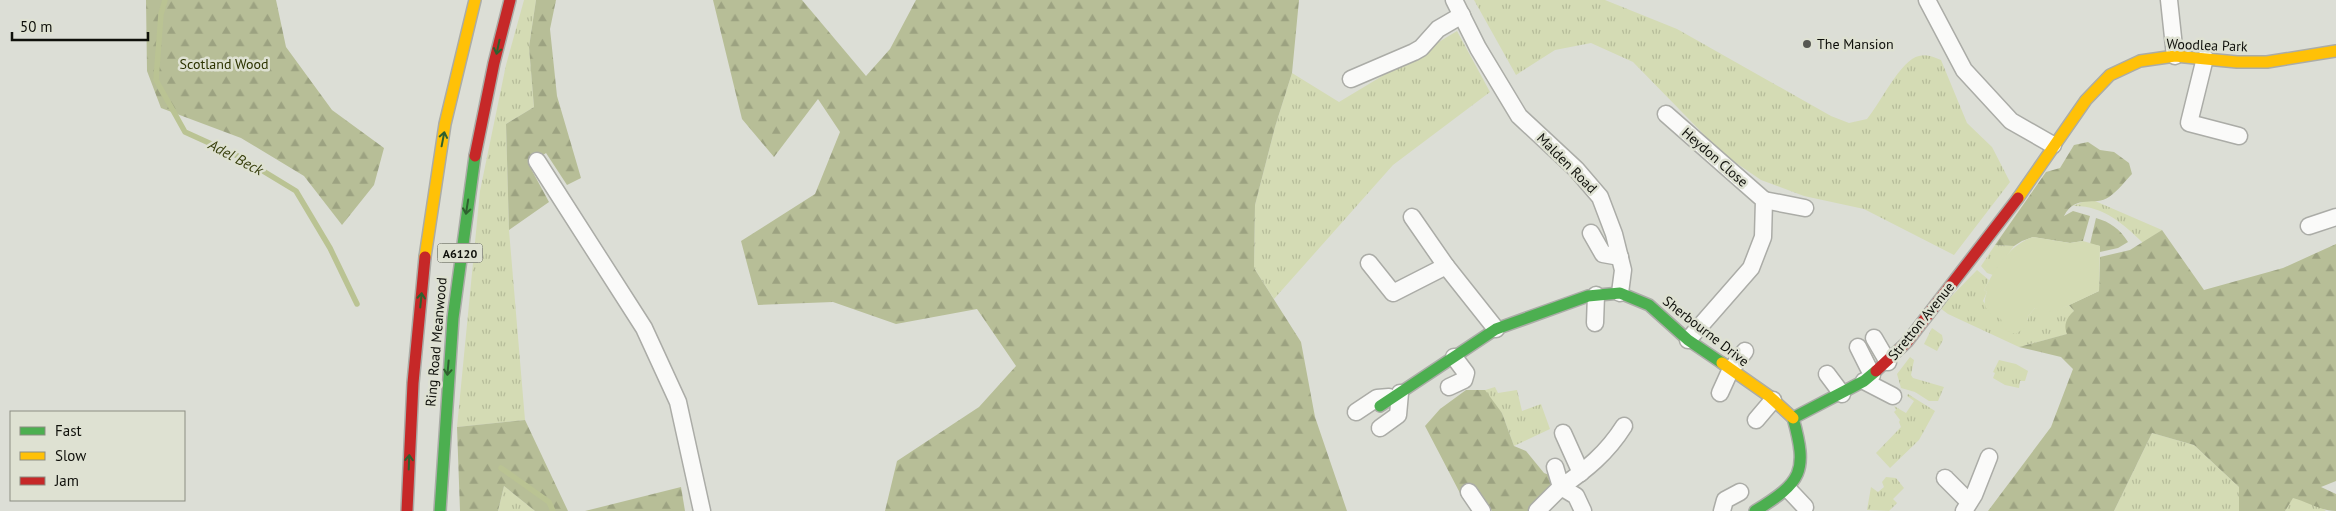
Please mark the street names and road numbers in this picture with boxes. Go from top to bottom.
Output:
street label: Woodlea Park [2166,35,2248,55]
street label: Heydon Close [1678,123,1752,191]
street label: Malden Road [1533,129,1601,197]
road number: A6120 [438,244,482,262]
street label: Ring Road Meanwood [421,277,451,407]
street label: Stretton Avenue [1884,278,1958,364]
street label: Sherbourne Drive [1659,292,1753,370]

